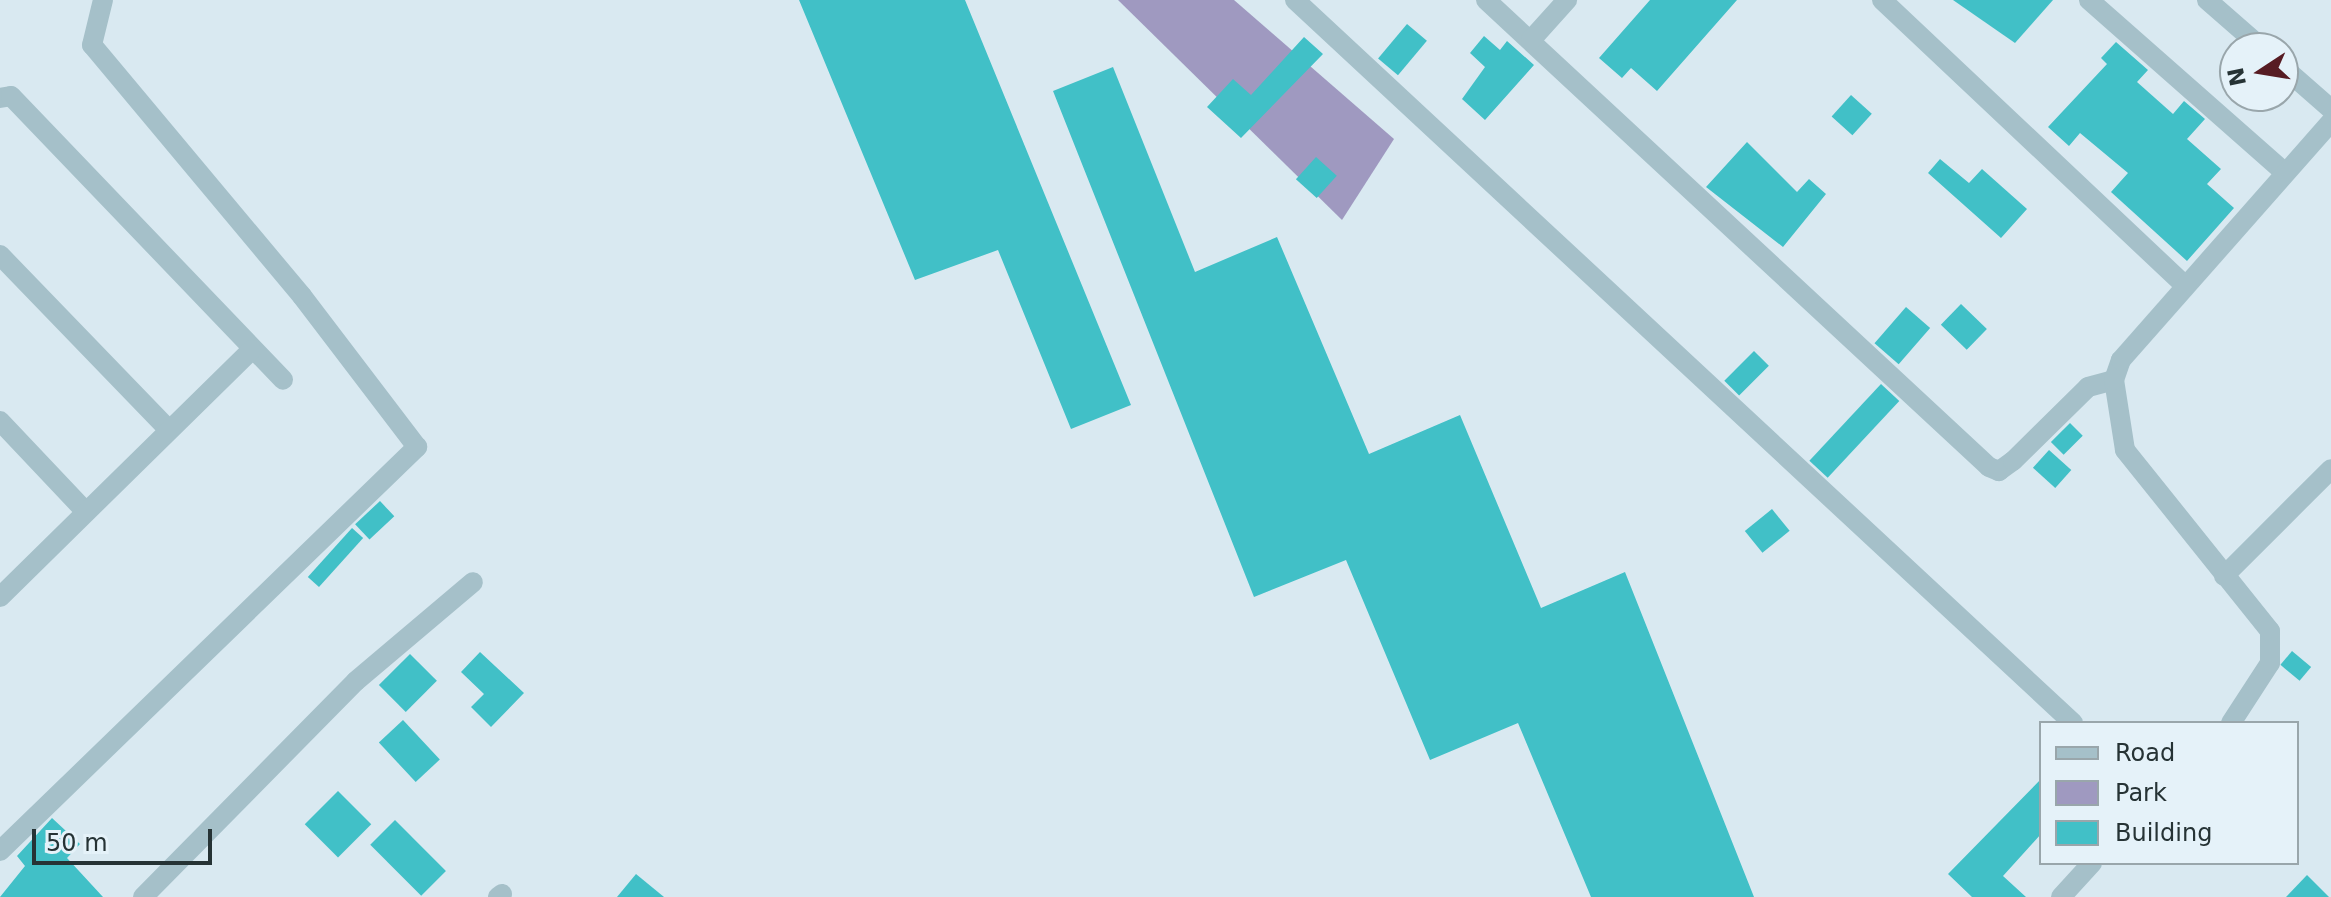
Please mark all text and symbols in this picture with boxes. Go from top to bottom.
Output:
north arrow [2219,32,2299,112]
text: N [2223,65,2251,88]
legend [2039,721,2299,865]
text: Road [2115,739,2175,767]
text: Park [2115,779,2167,807]
scale bar [36,813,216,863]
text: Building [2115,819,2212,847]
text: 50 m [46,829,108,857]

